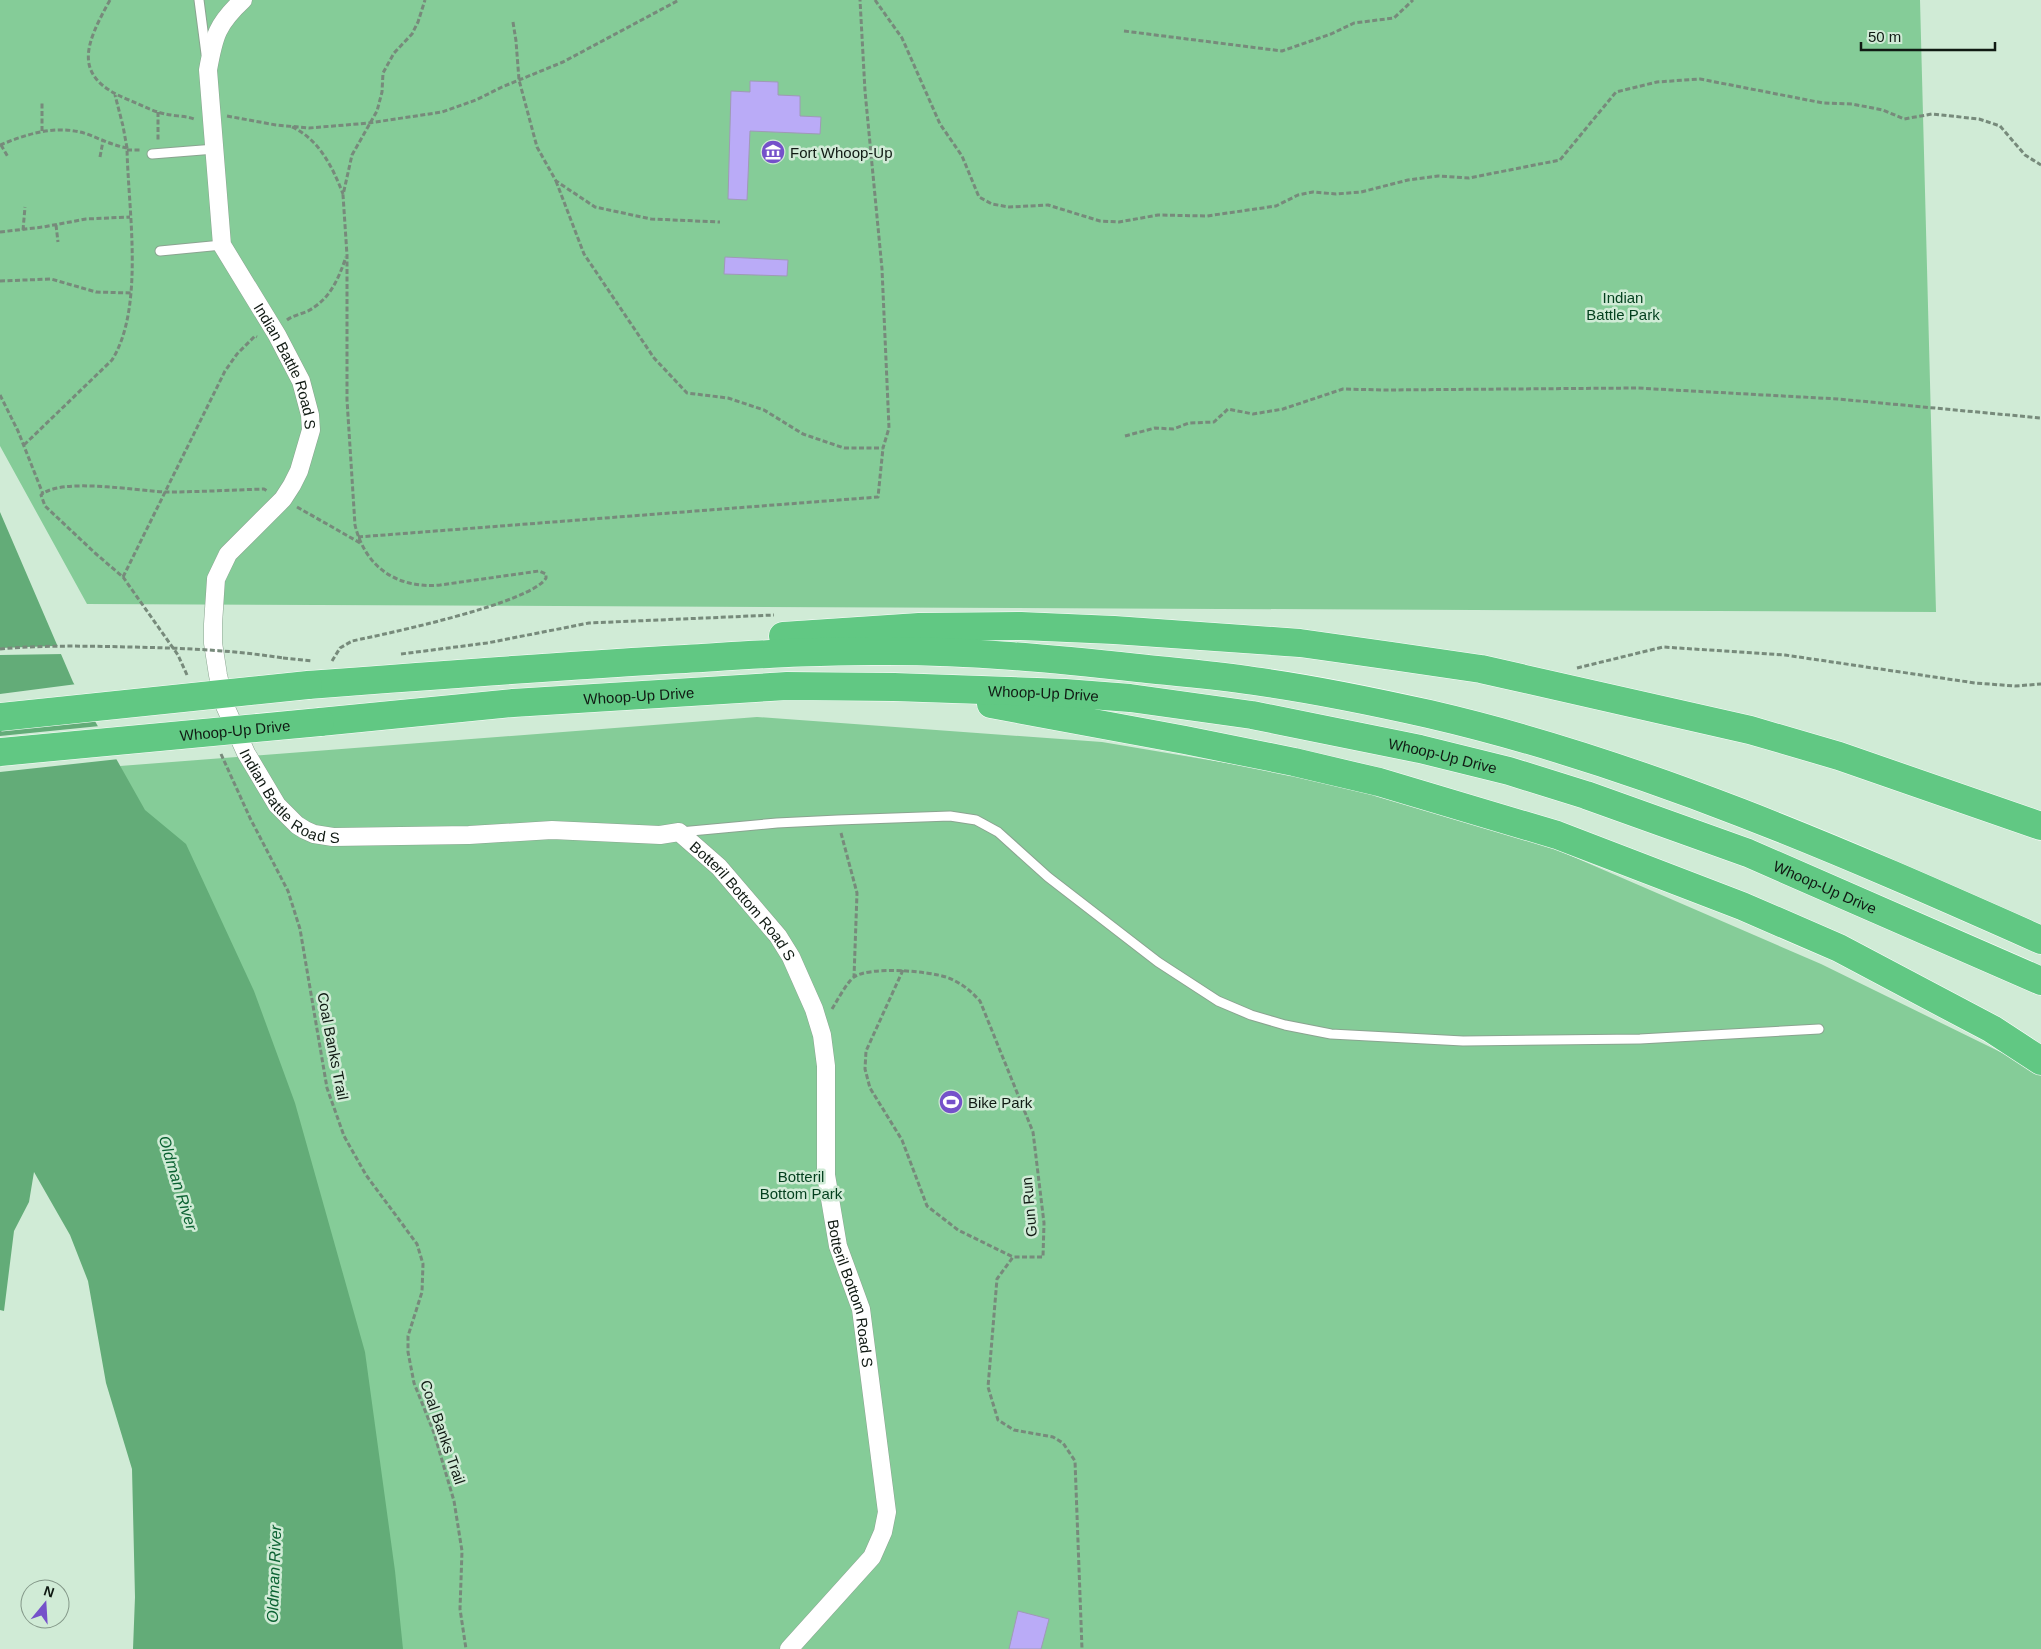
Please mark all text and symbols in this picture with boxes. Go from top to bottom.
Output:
scale bar [1861,20,1995,52]
text: 50 m [1868,28,1901,45]
museum icon: Fort Whoop-Up [760,139,786,165]
place label: Fort Whoop-Up [790,144,893,161]
park label: Indian Battle Park [1586,289,1660,323]
street label: Indian Battle Road S [251,300,319,430]
street label: Whoop-Up Drive [988,682,1099,704]
street label: Whoop-Up Drive [583,683,695,707]
street label: Whoop-Up Drive [179,716,291,744]
street label: Whoop-Up Drive [1387,734,1499,776]
street label: Indian Battle Road S [237,746,340,846]
street label: Botteril Bottom Road S [687,837,799,963]
street label: Whoop-Up Drive [1771,857,1879,917]
street label: Coal Banks Trail [314,991,352,1101]
sports icon: Bike Park [938,1089,964,1115]
place label: Bike Park [968,1094,1033,1111]
water label: Oldman River [156,1134,201,1233]
park label: Botteril Bottom Park [760,1168,843,1202]
street label: Gun Run [1018,1176,1040,1238]
street label: Botteril Bottom Road S [825,1218,877,1368]
street label: Coal Banks Trail [417,1378,469,1486]
water label: Oldman River [264,1524,284,1623]
north arrow [20,1579,70,1629]
text: N [42,1582,56,1601]

